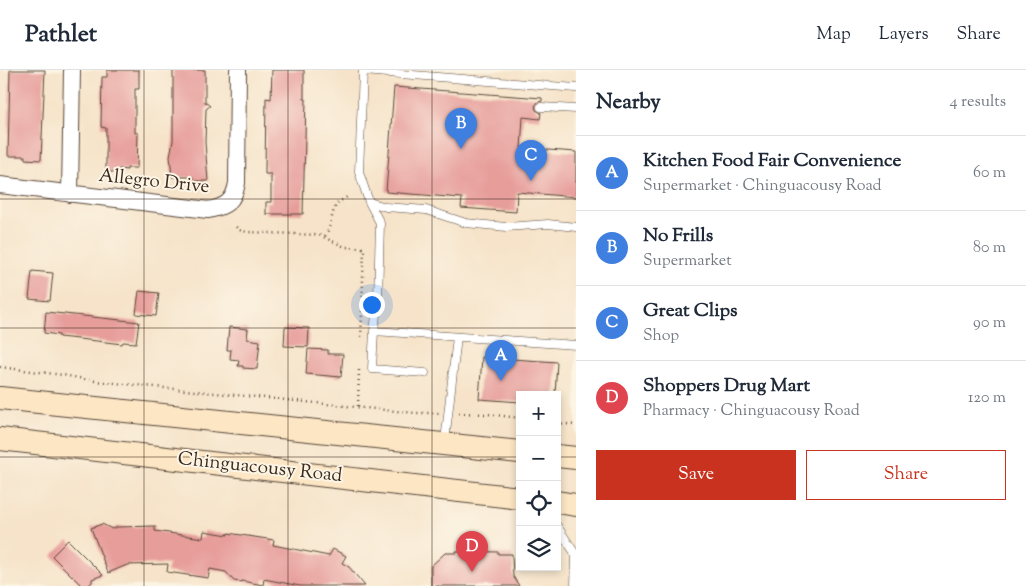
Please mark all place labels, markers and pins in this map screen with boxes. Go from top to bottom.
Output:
pin: B [445,108,477,149]
pin: C [515,140,547,181]
pin: A [485,340,517,381]
pin: D [456,531,488,572]

